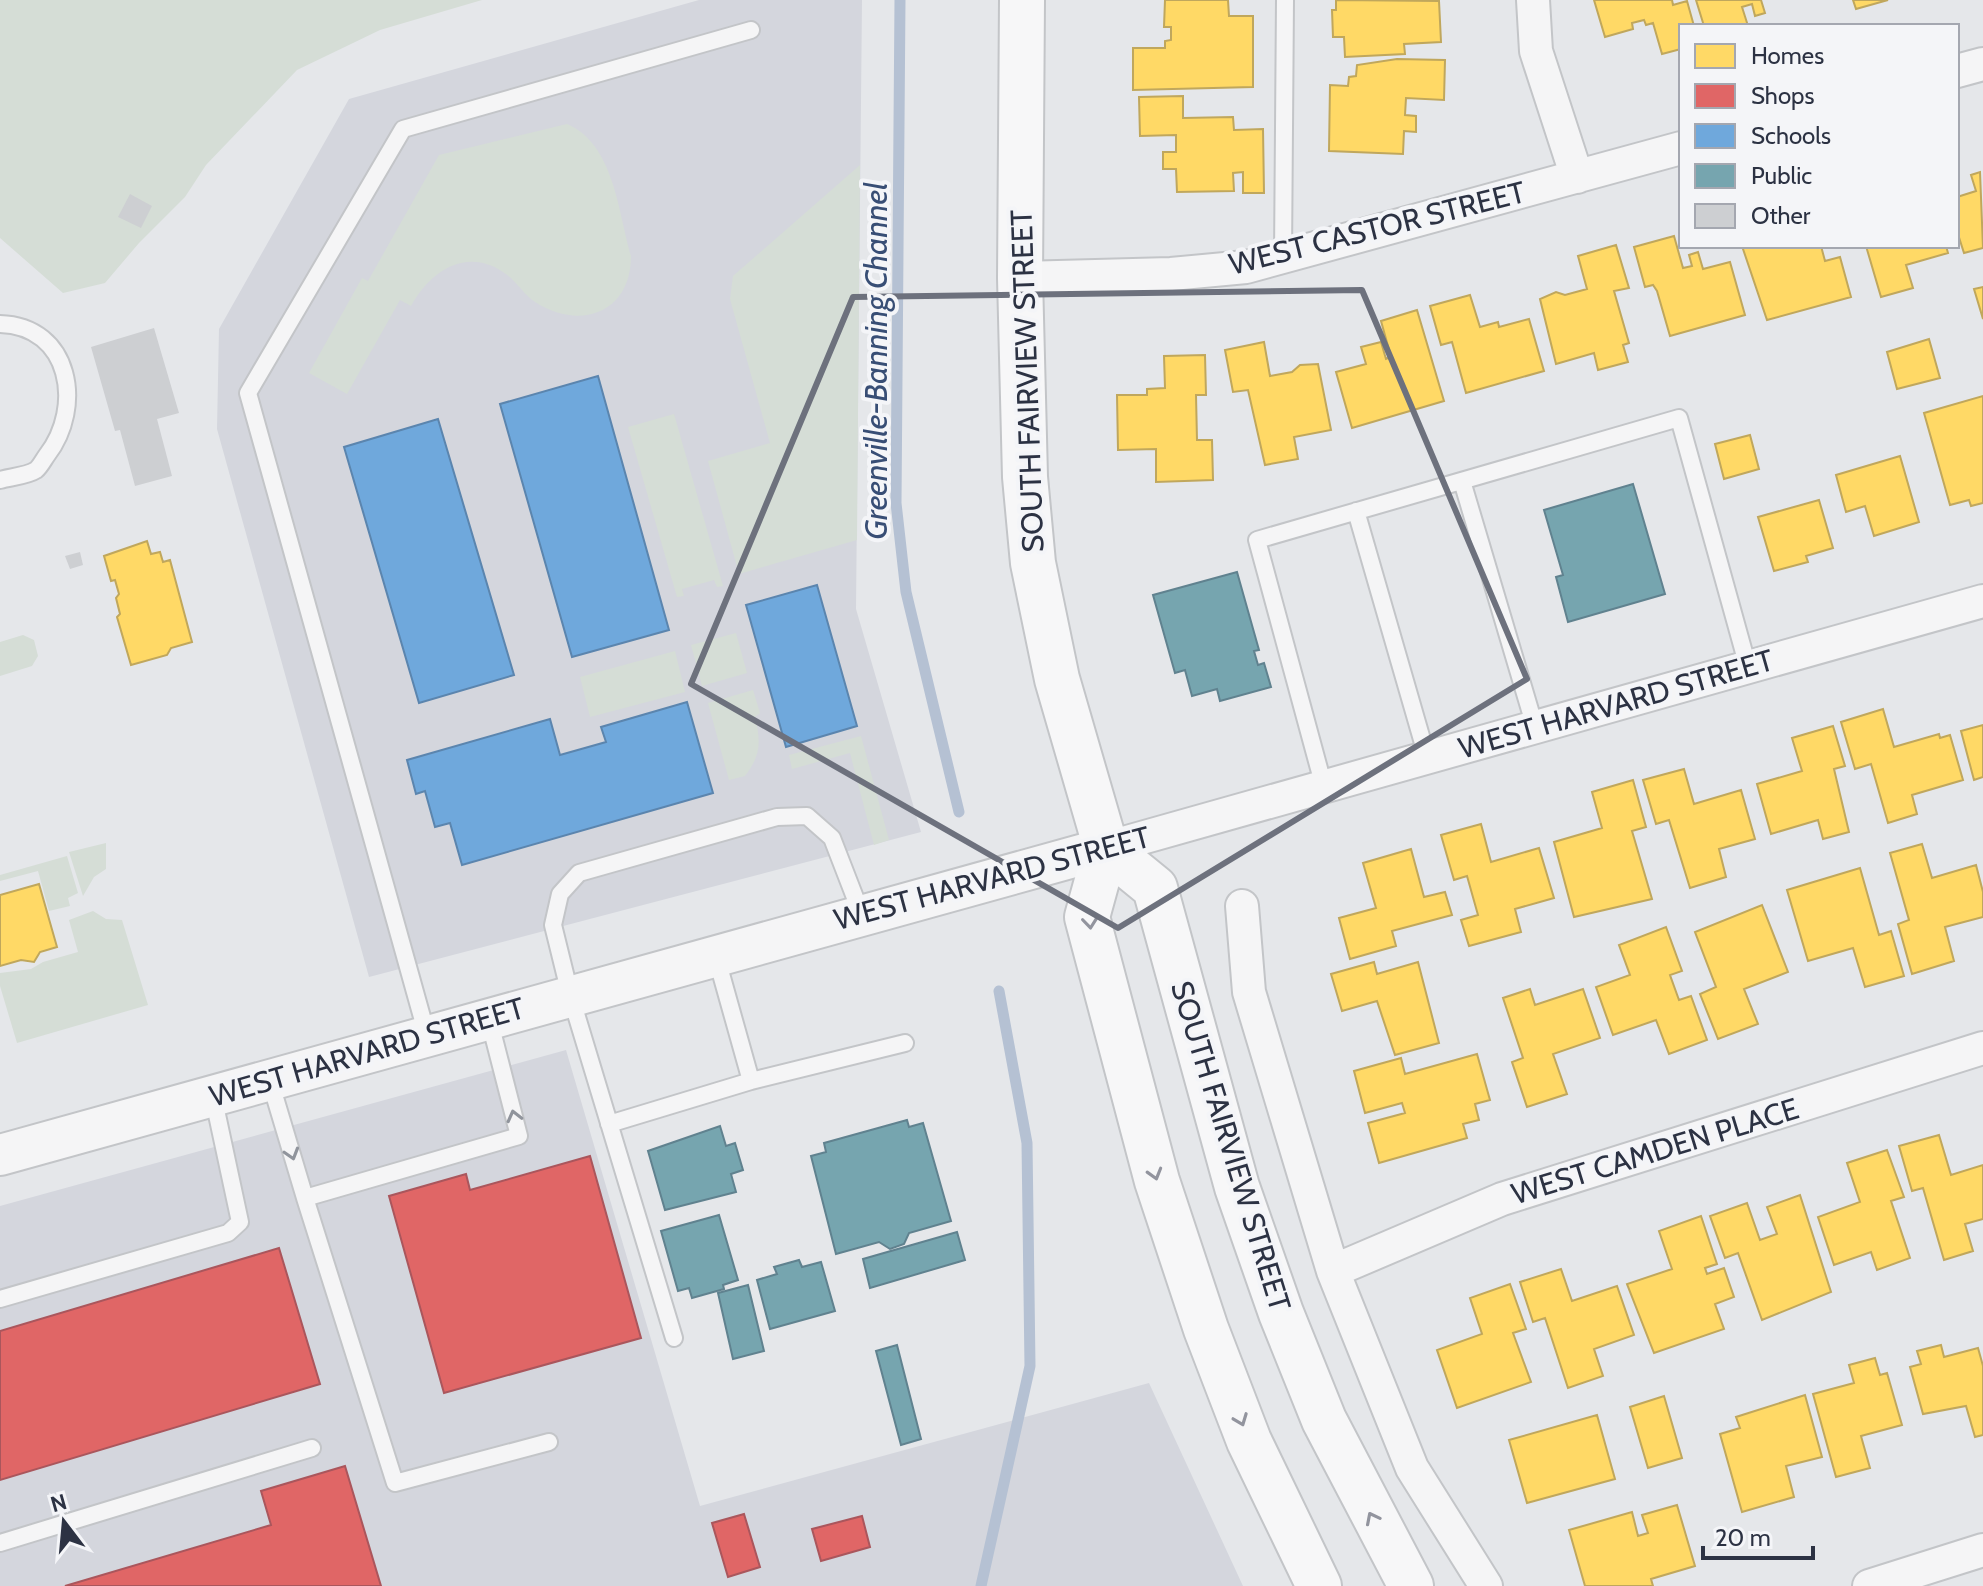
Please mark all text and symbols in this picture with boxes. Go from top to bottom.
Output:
legend [1679,24,1959,248]
text: Homes [1751,41,1824,70]
text: Shops [1751,81,1814,110]
text: Schools [1751,121,1831,150]
text: Public [1751,161,1812,190]
street label: WEST CASTOR STREET [1225,173,1529,283]
water label: Greenville-Banning Channel [856,182,895,540]
text: Other [1751,201,1811,230]
street label: SOUTH FAIRVIEW STREET [1003,209,1051,553]
street label: WEST HARVARD STREET [1454,641,1778,767]
street label: WEST HARVARD STREET [830,818,1154,938]
one-way arrow [1082,916,1099,929]
street label: SOUTH FAIRVIEW STREET [1163,977,1299,1315]
street label: WEST HARVARD STREET [205,989,529,1115]
street label: WEST CAMDEN PLACE [1507,1090,1803,1212]
one-way arrow [506,1110,523,1123]
one-way arrow [283,1147,299,1161]
one-way arrow [1146,1167,1162,1181]
one-way arrow [1231,1412,1248,1426]
north arrow [24,1482,104,1562]
text: N [47,1488,70,1518]
scale bar [1703,1510,1813,1560]
one-way arrow [1367,1512,1382,1527]
text: 20 m [1715,1523,1771,1552]

